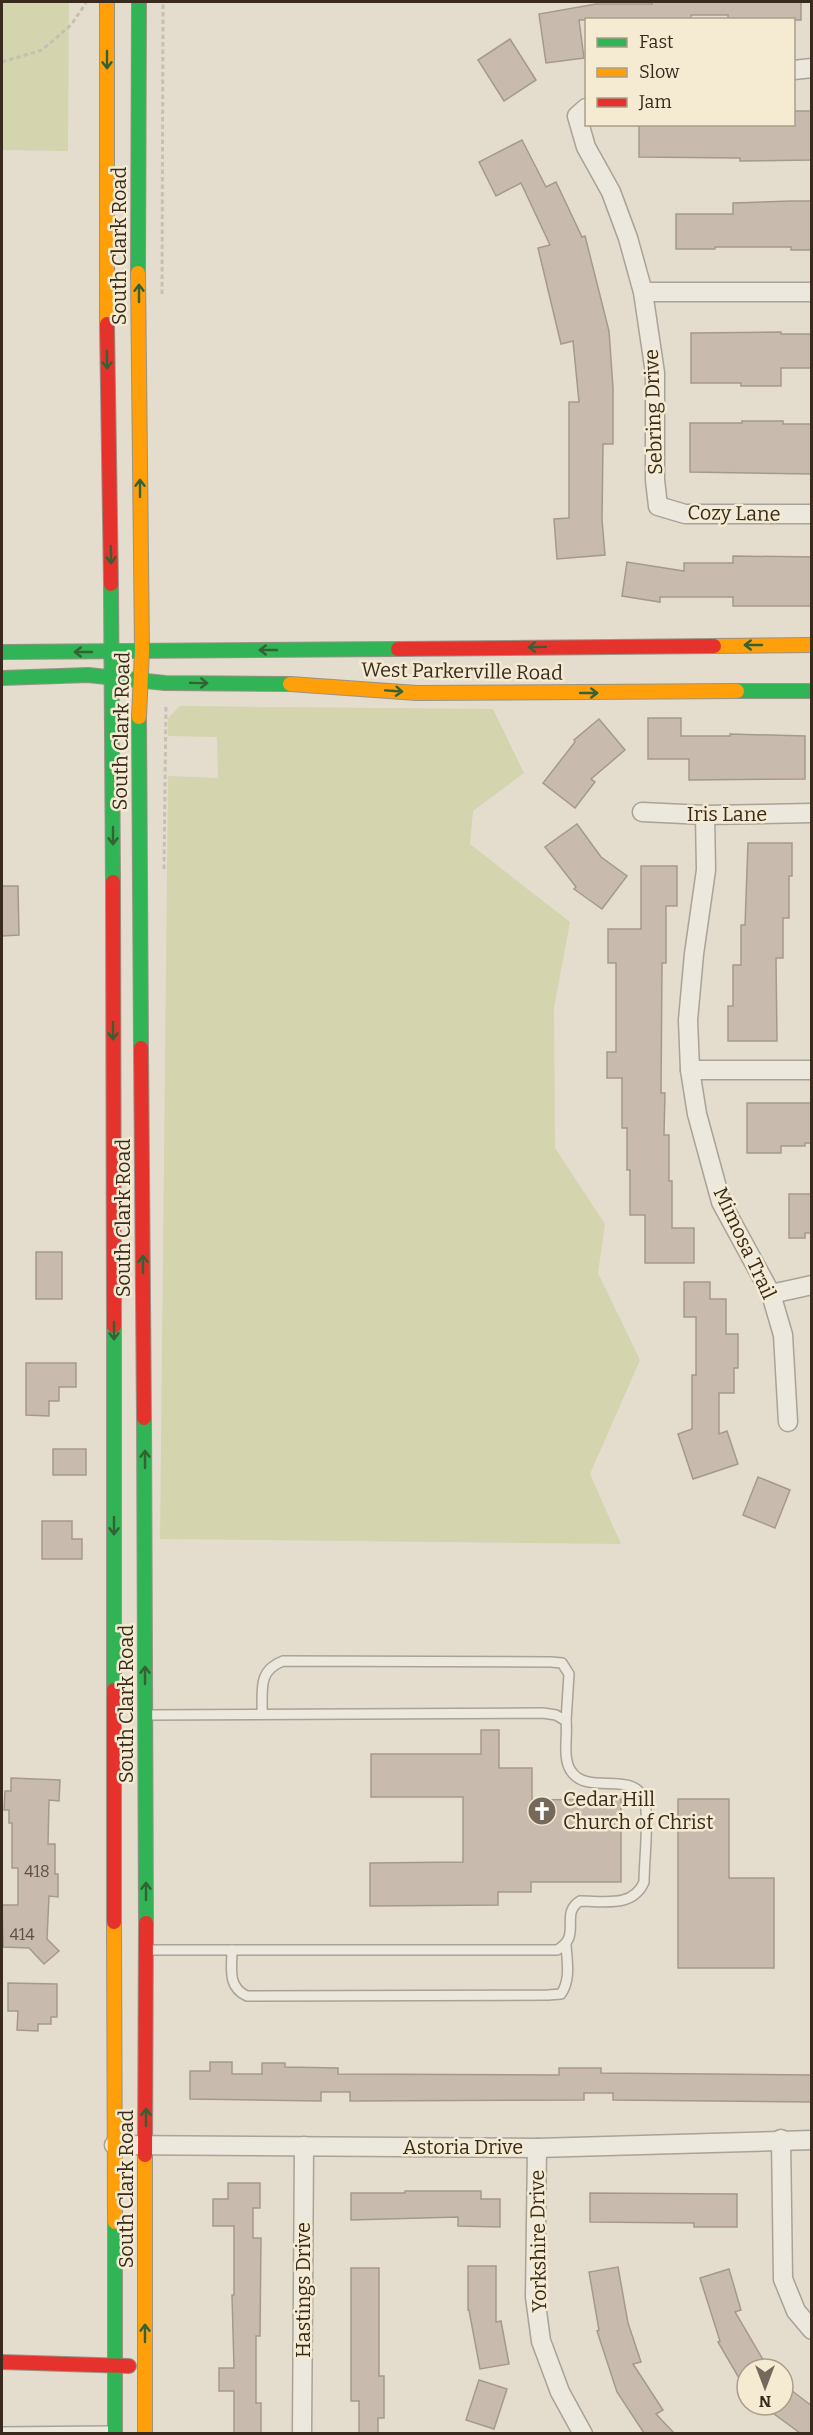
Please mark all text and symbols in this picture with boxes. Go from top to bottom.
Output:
legend [585,18,795,126]
text: Fast [639,31,674,53]
one-way arrow [101,49,113,69]
text: Slow [639,61,680,83]
text: Jam [638,91,672,113]
street label: South Clark Road [107,167,131,325]
one-way arrow [133,283,145,303]
one-way arrow [102,349,113,369]
street label: Sebring Drive [639,349,667,475]
one-way arrow [134,478,146,498]
street label: Cozy Lane [687,500,781,526]
one-way arrow [105,544,117,564]
one-way arrow [744,639,763,651]
one-way arrow [528,641,548,653]
one-way arrow [258,644,278,656]
one-way arrow [74,646,94,658]
street label: South Clark Road [108,651,134,811]
street label: West Parkerville Road [361,657,563,685]
one-way arrow [189,677,209,689]
one-way arrow [383,686,403,697]
one-way arrow [578,687,598,699]
street label: Iris Lane [687,802,767,826]
one-way arrow [107,825,119,845]
one-way arrow [107,1020,119,1040]
street label: South Clark Road [111,1139,135,1297]
street label: Mimosa Trail [709,1183,782,1303]
one-way arrow [137,1255,149,1275]
one-way arrow [108,1320,120,1340]
one-way arrow [139,1450,151,1470]
one-way arrow [108,1515,120,1535]
street label: South Clark Road [114,1625,138,1783]
one-way arrow [140,1666,151,1686]
place label: Cedar Hill Church of Christ [563,1787,713,1834]
church icon: Cedar Hill Church of Christ [526,1795,558,1827]
house number: 418 [24,1862,50,1881]
one-way arrow [140,1882,152,1902]
house number: 414 [9,1925,35,1944]
one-way arrow [140,2108,152,2128]
street label: South Clark Road [114,2110,138,2268]
street label: Astoria Drive [403,2135,523,2159]
street label: Yorkshire Drive [525,2169,551,2313]
street label: Hastings Drive [291,2222,315,2358]
one-way arrow [139,2324,151,2344]
north arrow [735,2357,795,2417]
text: N [759,2392,771,2411]

